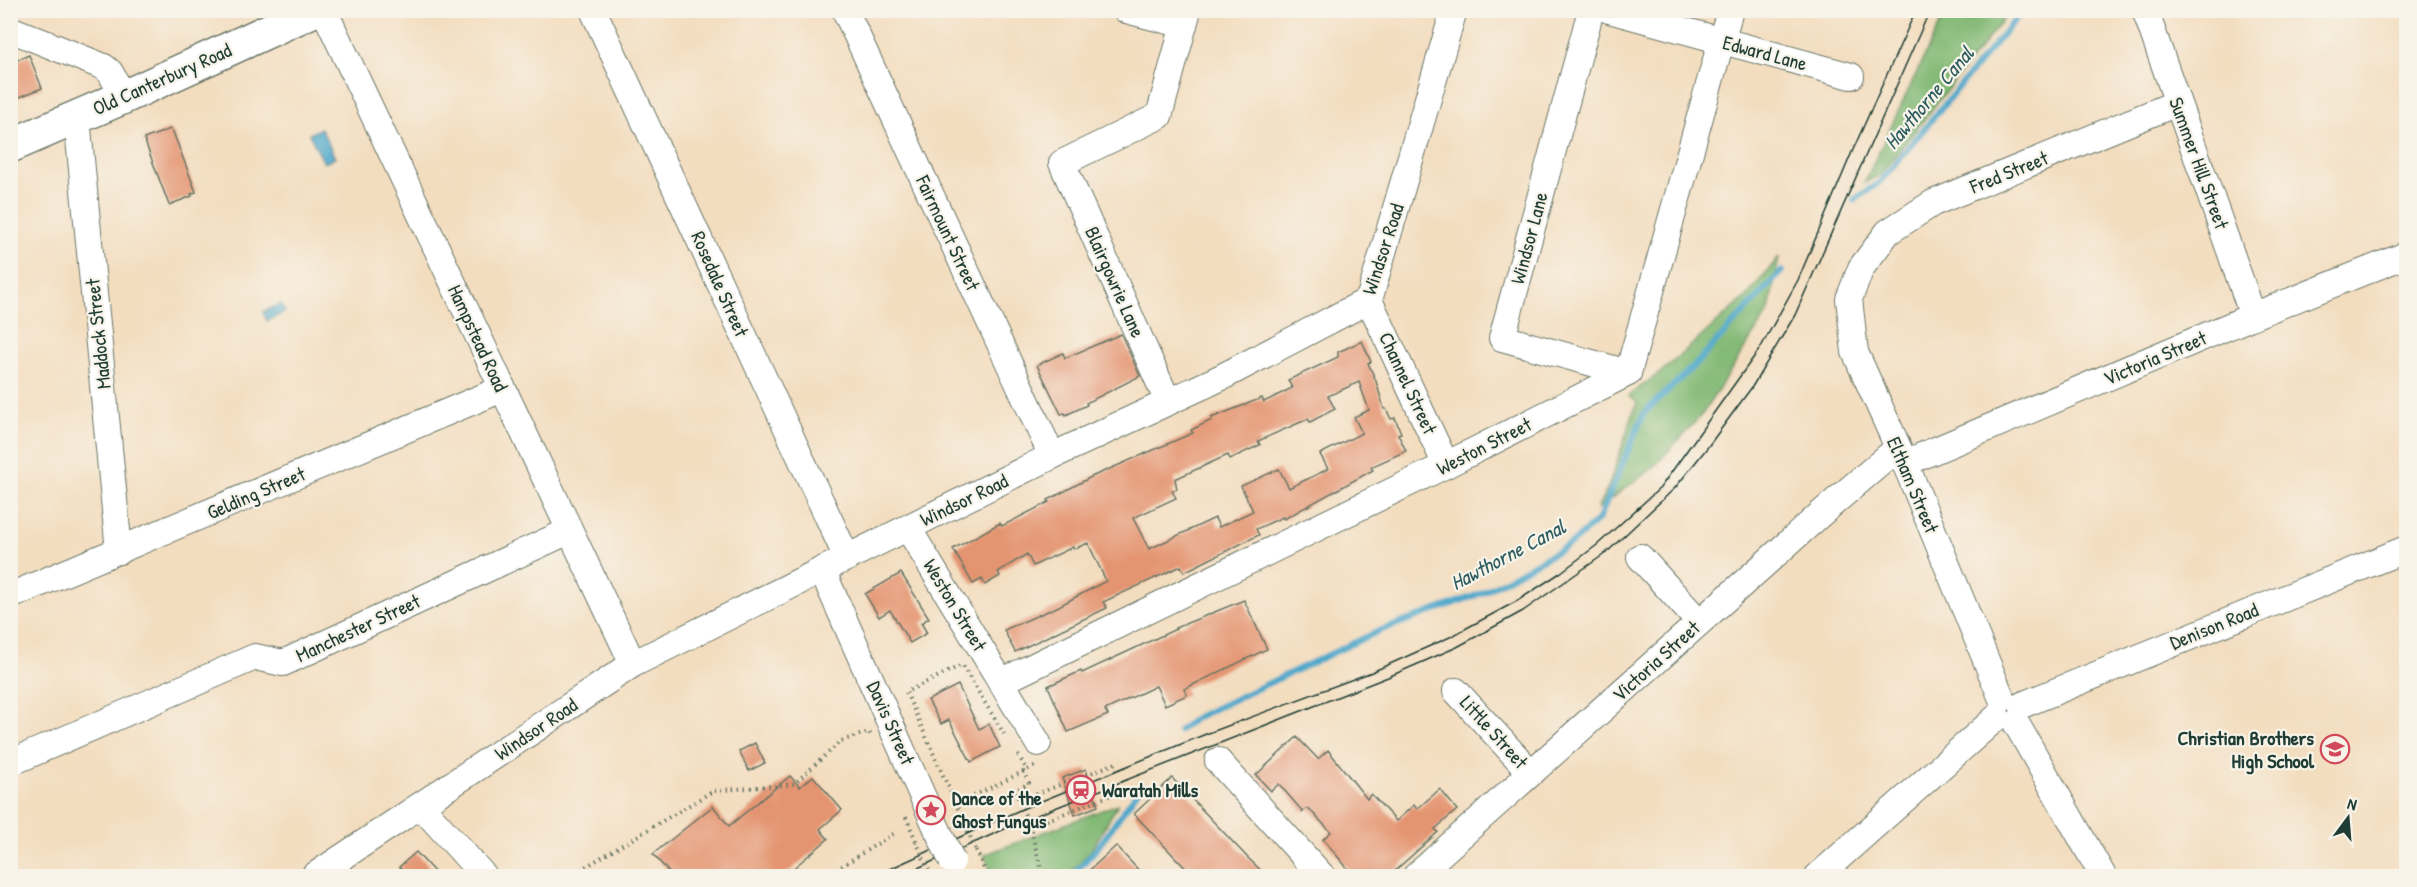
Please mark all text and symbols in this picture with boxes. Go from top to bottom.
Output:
street label: Edward Lane [1720,28,1810,77]
street label: Old Canterbury Road [88,36,236,121]
water label: Hawthorne Canal [1877,39,1981,155]
street label: Summer Hill Street [2163,93,2236,233]
street label: Fred Street [1965,143,2053,200]
street label: Fairmount Street [910,170,987,296]
street label: Windsor Lane [1503,189,1554,287]
street label: Windsor Road [1355,200,1410,298]
street label: Blairgowrie Lane [1079,222,1152,342]
street label: Rosedale Street [685,227,756,342]
street label: Maddock Street [78,277,117,390]
street label: Hampstead Road [442,280,515,396]
street label: Victoria Street [2099,323,2212,391]
street label: Channel Street [1373,327,1444,439]
street label: Weston Street [1432,410,1537,481]
street label: Eltham Street [1881,433,1946,538]
street label: Gelding Street [203,459,310,525]
street label: Windsor Road [915,467,1012,532]
water label: Hawthorne Canal [1445,511,1571,597]
street label: Weston Street [917,554,994,657]
street label: Manchester Street [291,586,425,668]
street label: Denison Road [2166,595,2262,656]
street label: Victoria Street [1606,613,1706,707]
street label: Davis Street [861,677,922,770]
street label: Little Street [1454,689,1535,775]
street label: Windsor Road [489,691,583,766]
place label: Christian Brothers High School [2177,724,2315,775]
school or university icon: Christian Brothers High School [2319,733,2351,765]
station icon: Waratah Mills [1065,774,1097,806]
place label: Waratah Mills [1102,776,1198,803]
place label: Dance of the Ghost Fungus [952,784,1047,835]
north arrow [2318,788,2378,848]
text: N [2345,792,2360,815]
place icon: Dance of the Ghost Fungus [915,794,947,826]

